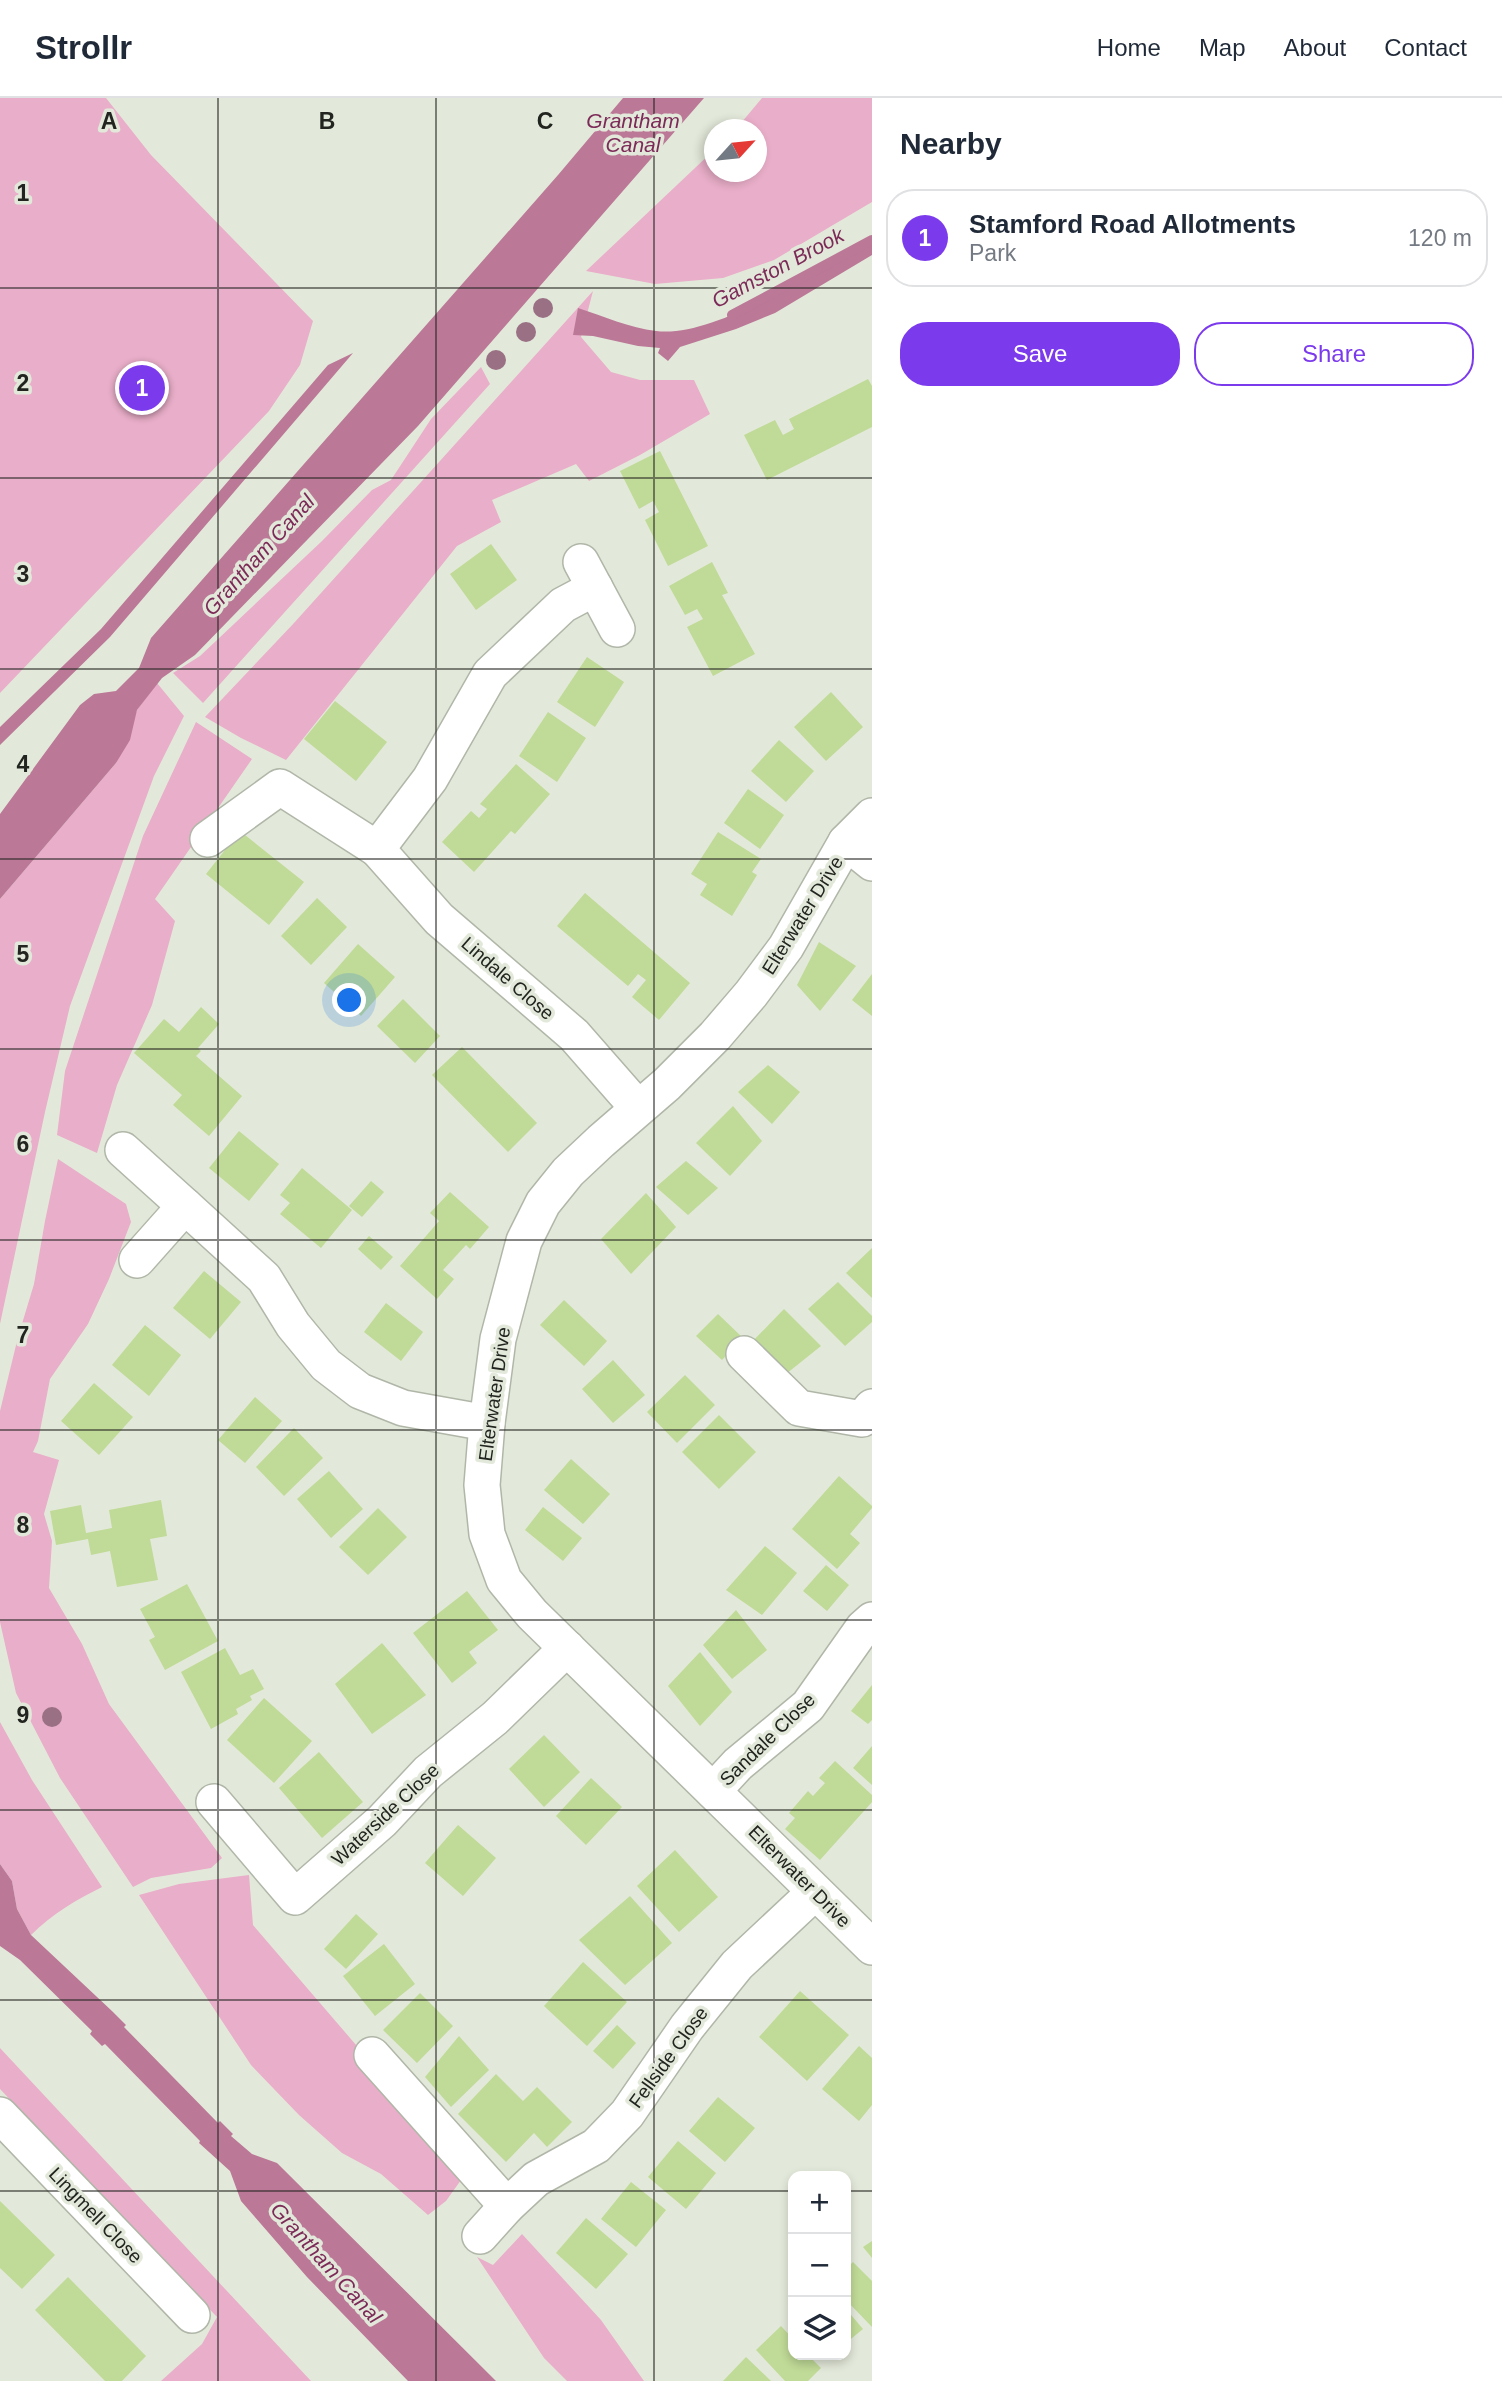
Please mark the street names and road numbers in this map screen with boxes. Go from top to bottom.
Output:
street label: Elterwater Drive [758,852,847,978]
street label: Lindale Close [457,933,558,1024]
street label: Elterwater Drive [475,1326,514,1462]
street label: Sandale Close [716,1689,819,1790]
street label: Waterside Close [327,1759,443,1869]
street label: Elterwater Drive [744,1821,855,1932]
street label: Fellside Close [625,2003,712,2112]
street label: Lingmell Close [45,2163,146,2267]

